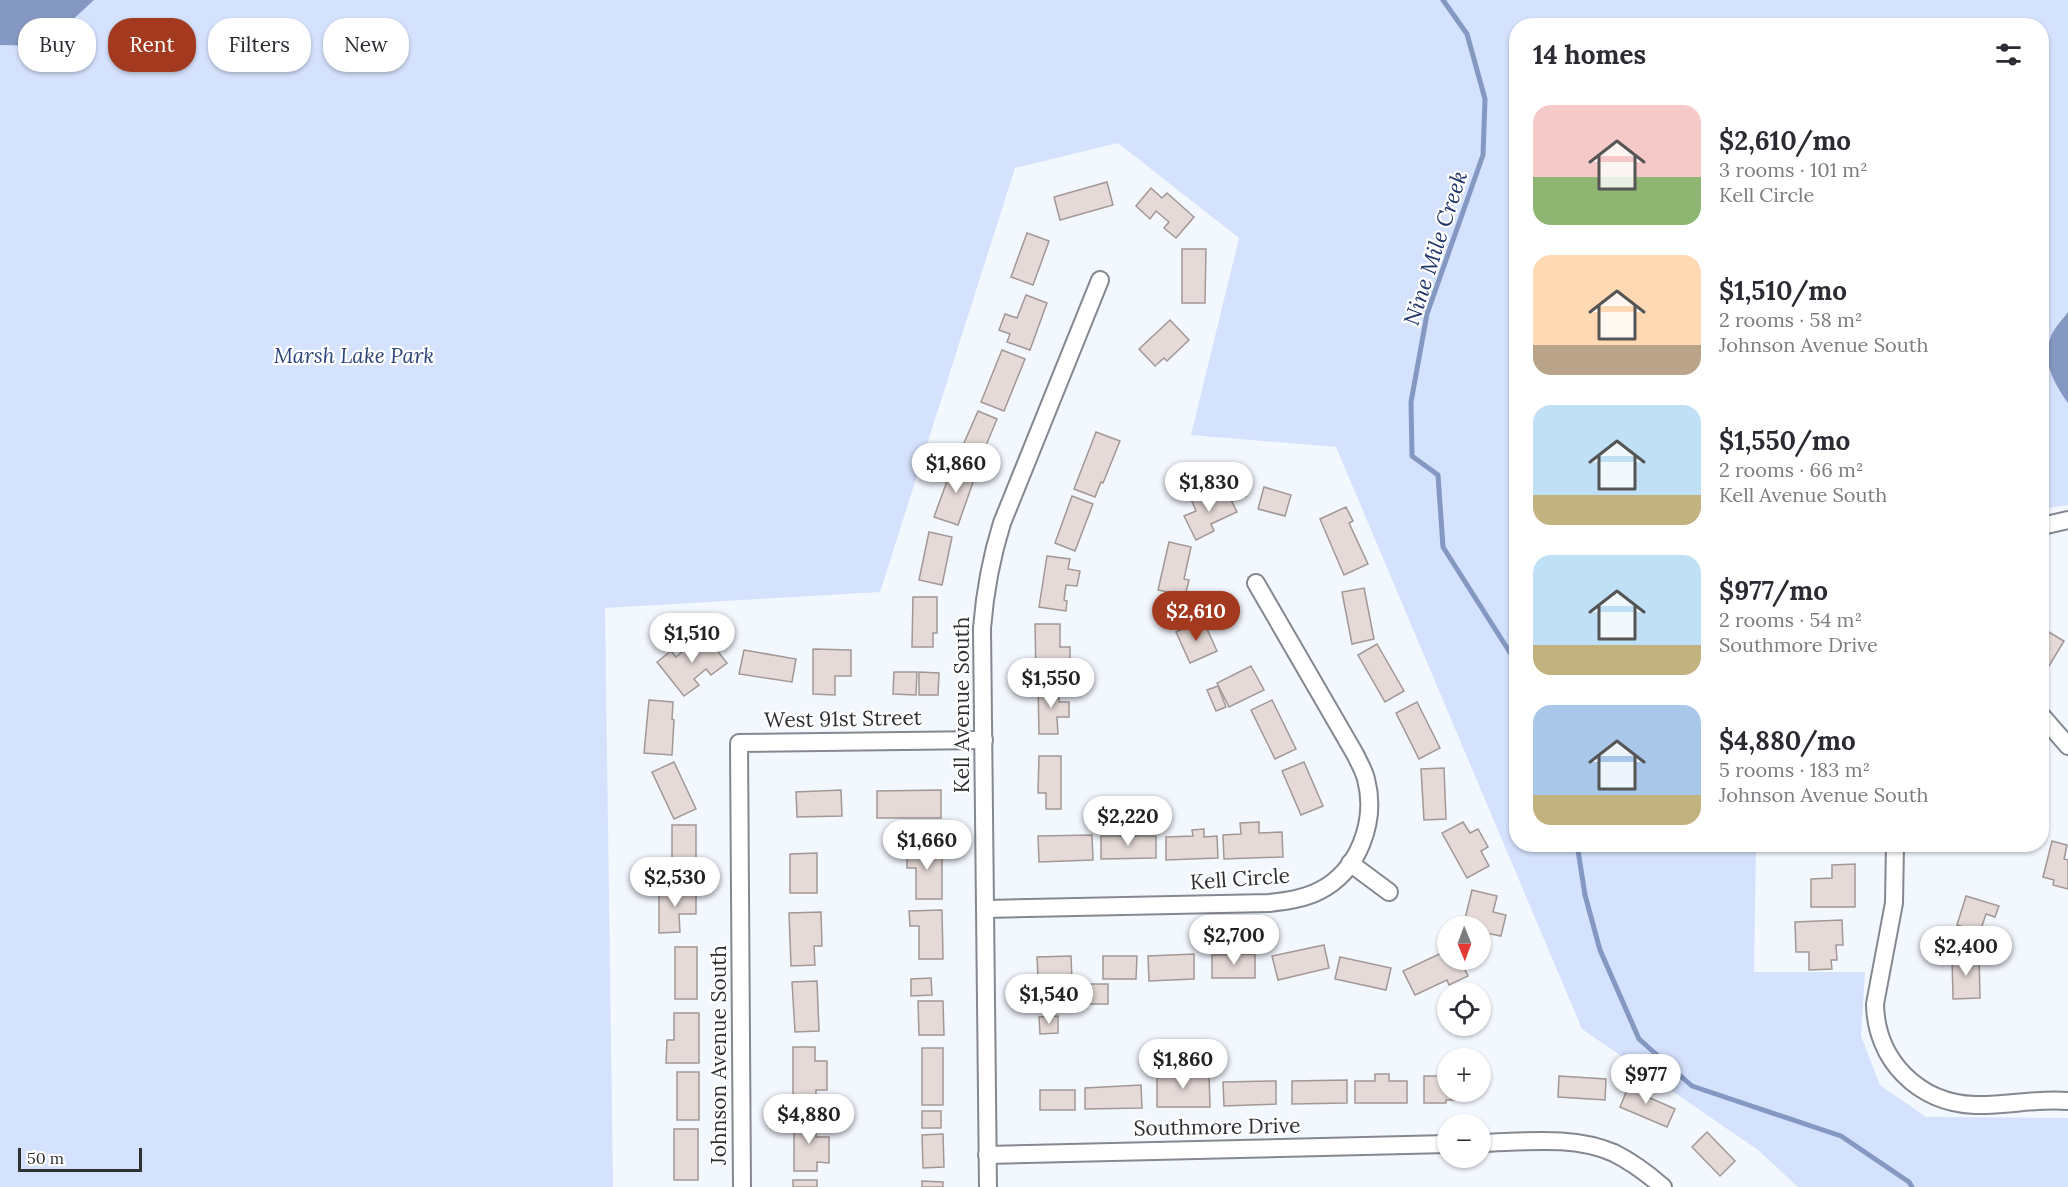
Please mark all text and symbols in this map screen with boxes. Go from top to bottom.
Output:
chip: Buy [18,18,96,72]
chip: Rent [108,18,196,72]
chip: Filters [208,18,311,72]
chip: New [323,18,409,72]
text: 14 homes [1533,38,1646,71]
icon: filters [1992,38,2025,71]
text: $2,610/mo [1719,124,1851,157]
icon: home [1581,129,1653,201]
text: 3 rooms · 101 m² [1719,157,1868,182]
water label: Nine Mile Creek [1397,167,1473,329]
text: Kell Circle [1719,182,1814,207]
text: $1,510/mo [1719,274,1847,307]
icon: home [1581,279,1653,351]
text: 2 rooms · 58 m² [1719,307,1863,332]
text: Johnson Avenue South [1719,332,1928,357]
park label: Marsh Lake Park [274,342,434,369]
text: $1,550/mo [1719,424,1850,457]
icon: home [1581,429,1653,501]
pin: $1,860 [907,443,1005,494]
text: $1,860 [926,450,986,475]
text: 2 rooms · 66 m² [1719,457,1864,482]
pin: $1,830 [1160,462,1258,513]
text: $1,830 [1179,469,1239,494]
text: Kell Avenue South [1719,482,1887,507]
text: $977/mo [1719,574,1828,607]
icon: home [1581,579,1653,651]
pin: $2,610 [1147,591,1245,642]
text: $2,610 [1166,598,1226,623]
text: 2 rooms · 54 m² [1719,607,1862,632]
pin: $1,510 [643,613,741,664]
street label: Kell Avenue South [948,617,975,793]
text: $1,510 [664,620,720,645]
text: Southmore Drive [1719,632,1878,657]
pin: $1,550 [1002,658,1100,709]
text: $1,550 [1021,665,1081,690]
street label: West 91st Street [764,704,923,733]
text: $4,880/mo [1719,724,1856,757]
icon: home [1581,729,1653,801]
text: 5 rooms · 183 m² [1719,757,1870,782]
text: Johnson Avenue South [1719,782,1928,807]
pin: $2,220 [1079,796,1177,847]
text: $2,220 [1097,803,1159,828]
pin: $1,660 [878,820,976,871]
text: $1,660 [897,827,957,852]
pin: $2,530 [626,857,724,908]
street label: Kell Circle [1189,862,1291,895]
text: $2,530 [644,864,706,889]
pin: $2,700 [1185,915,1283,966]
north arrow [1437,916,1491,970]
map controls [1437,916,1491,1168]
text: $2,700 [1203,922,1265,947]
pin: $2,400 [1917,926,2015,977]
text: $2,400 [1934,933,1998,958]
street label: Johnson Avenue South [705,945,732,1166]
pin: $1,540 [1000,974,1098,1025]
text: $1,540 [1019,981,1079,1006]
button: locate [1437,982,1491,1036]
pin: $1,860 [1134,1039,1232,1090]
text: $1,860 [1153,1046,1213,1071]
button: + [1437,1048,1491,1102]
pin: $977 [1610,1054,1682,1105]
text: $977 [1625,1061,1667,1086]
pin: $4,880 [760,1094,858,1145]
text: $4,880 [777,1101,841,1126]
street label: Southmore Drive [1133,1112,1301,1141]
button: − [1437,1114,1491,1168]
scale bar [18,1145,142,1172]
text: 50 m [27,1148,64,1168]

